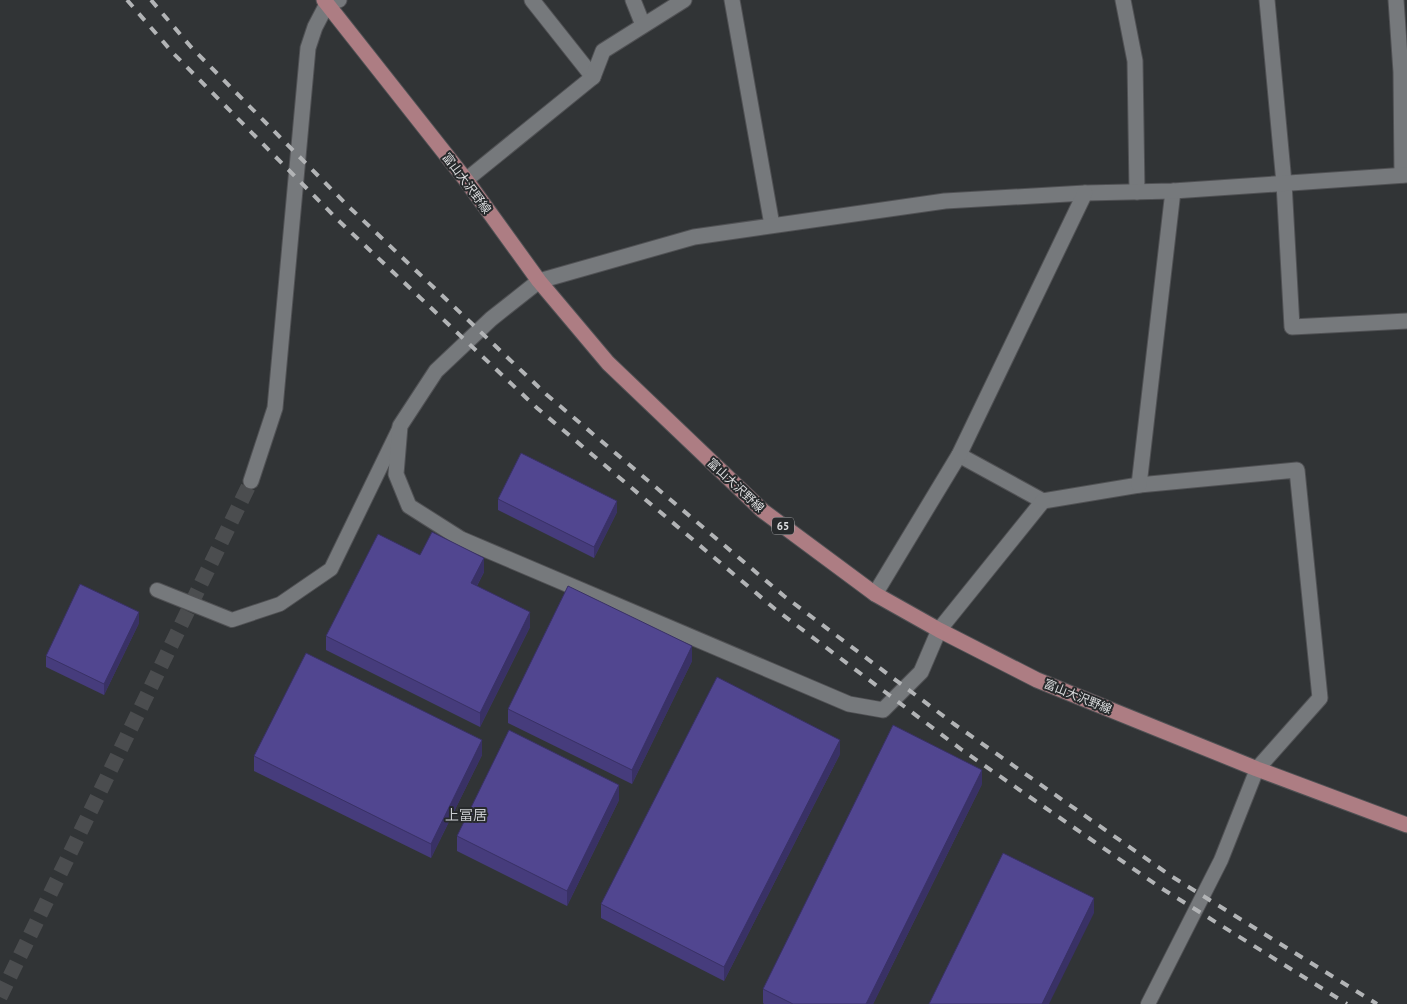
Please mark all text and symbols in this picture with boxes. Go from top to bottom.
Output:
street label: 富山大沢野線 [439,150,495,216]
street label: 富山大沢野線 [705,455,767,515]
road number: 65 [772,518,794,534]
street label: 富山大沢野線 [1042,676,1114,716]
district label: 上冨居 [445,806,487,824]

